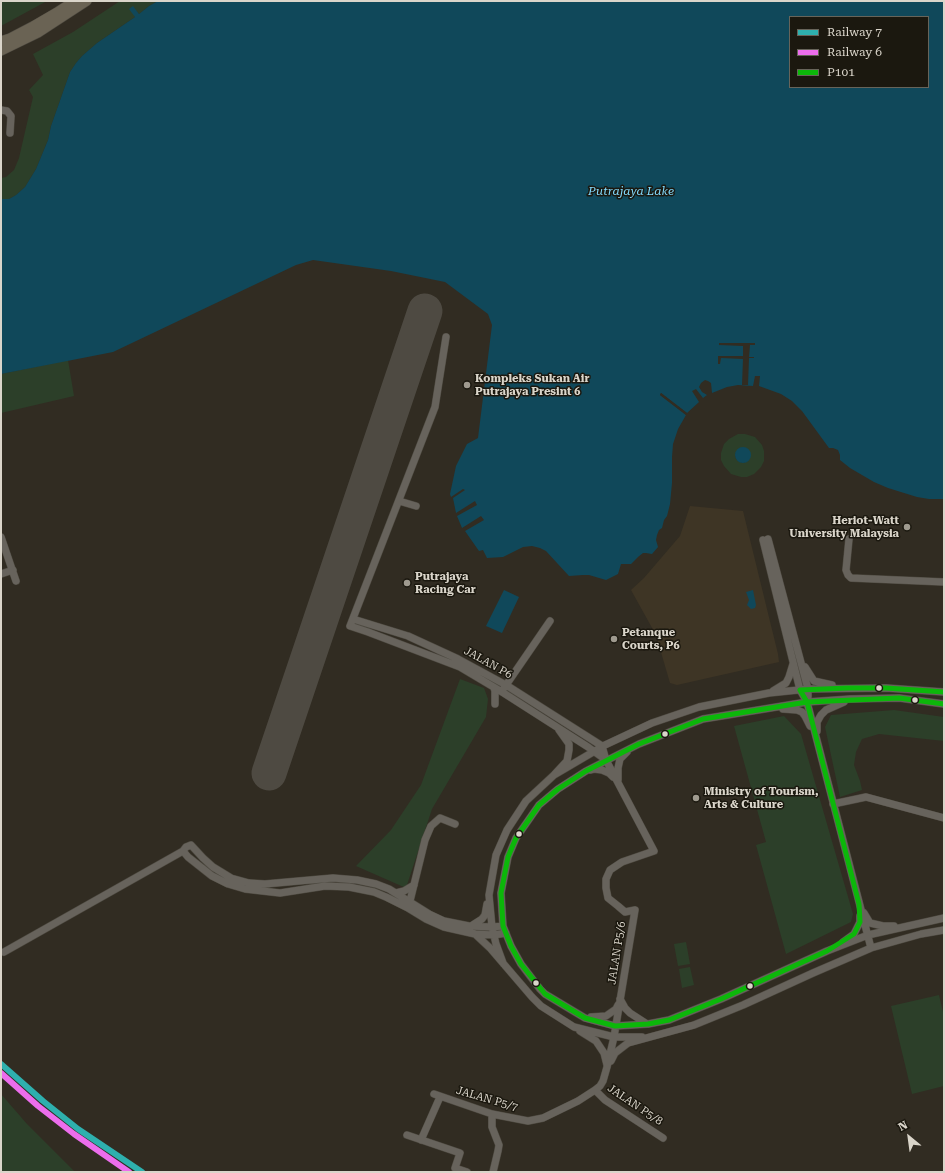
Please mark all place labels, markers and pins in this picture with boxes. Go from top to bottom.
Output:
place label: Kompleks Sukan Air Putrajaya Presint 6 [475,372,589,398]
marker: Kompleks Sukan Air Putrajaya Presint 6 [462,380,472,390]
place label: Heriot-Watt University Malaysia [789,514,899,540]
marker: Heriot-Watt University Malaysia [902,522,912,532]
place label: Putrajaya Racing Car [415,570,476,596]
marker: Putrajaya Racing Car [402,578,412,588]
place label: Petanque Courts, P6 [622,626,680,652]
marker: Petanque Courts, P6 [609,634,619,644]
unlabelled marker [874,683,884,693]
unlabelled marker [910,695,920,705]
unlabelled marker [660,729,670,739]
place label: Ministry of Tourism, Arts & Culture [704,785,818,811]
marker: Ministry of Tourism, Arts & Culture [691,793,701,803]
unlabelled marker [514,829,524,839]
unlabelled marker [531,978,541,988]
unlabelled marker [745,981,755,991]

